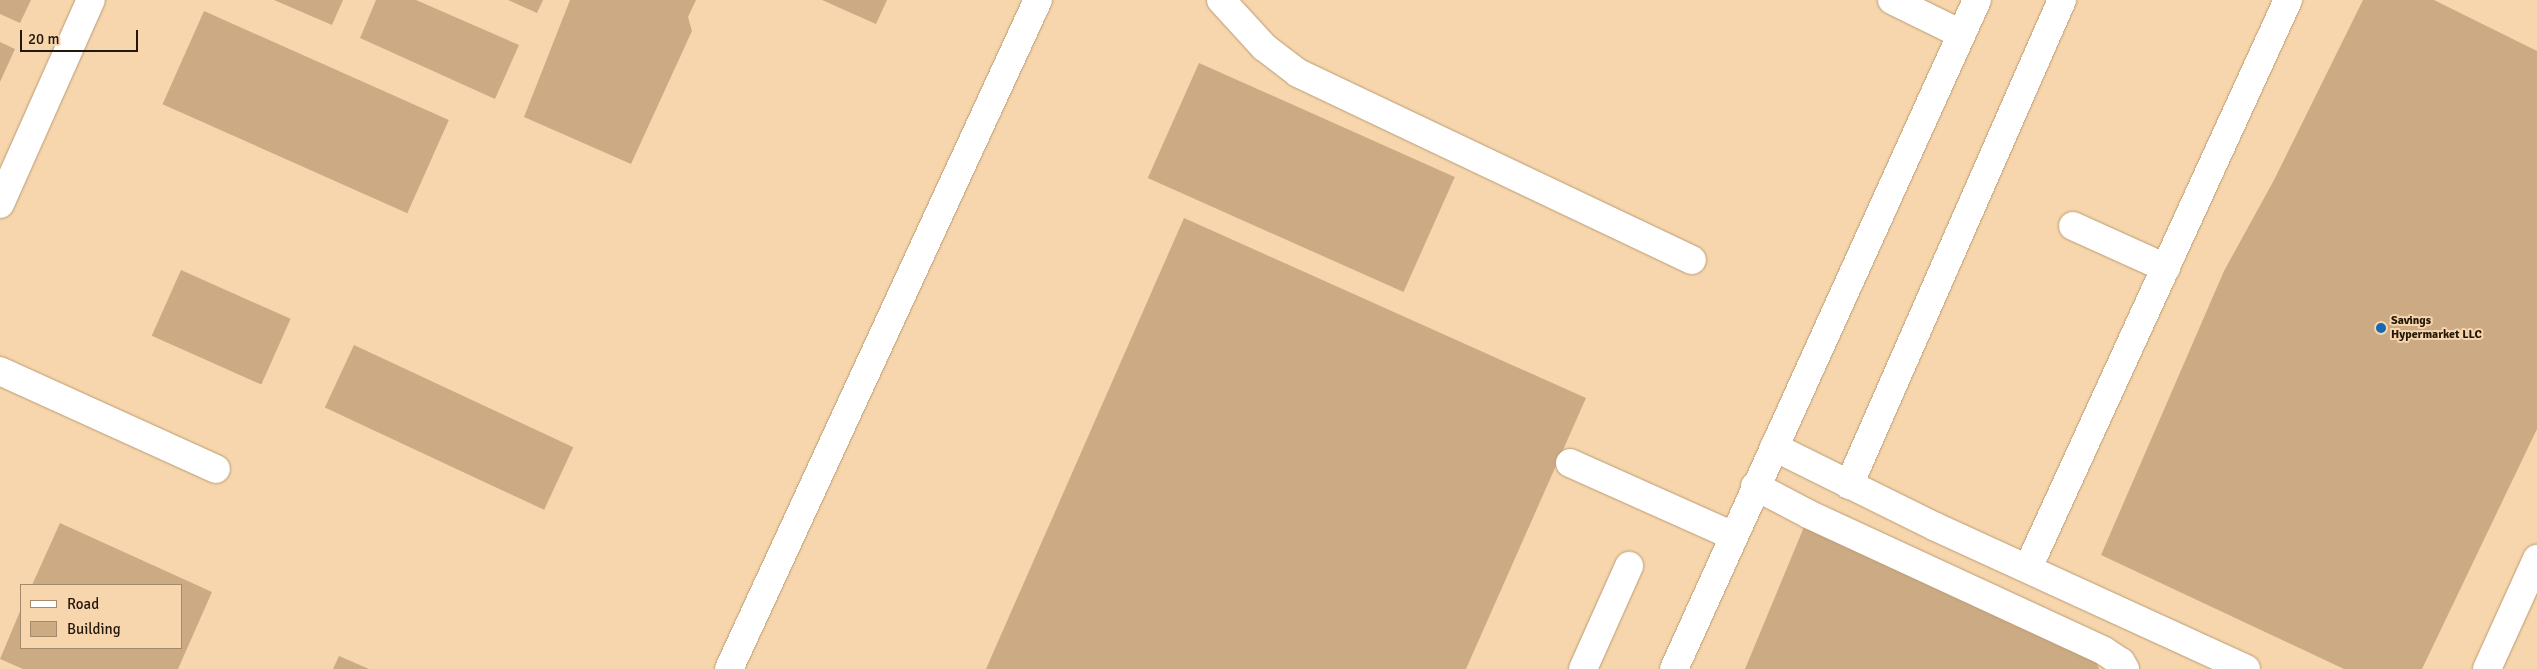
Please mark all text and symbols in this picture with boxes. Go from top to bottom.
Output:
scale bar [22,20,140,52]
text: 20 m [28,30,59,48]
place label: Savings Hypermarket LLC [2391,314,2482,342]
marker: Savings Hypermarket LLC [2375,322,2387,334]
legend [20,584,182,649]
text: Road [67,595,99,613]
text: Building [67,620,121,638]

